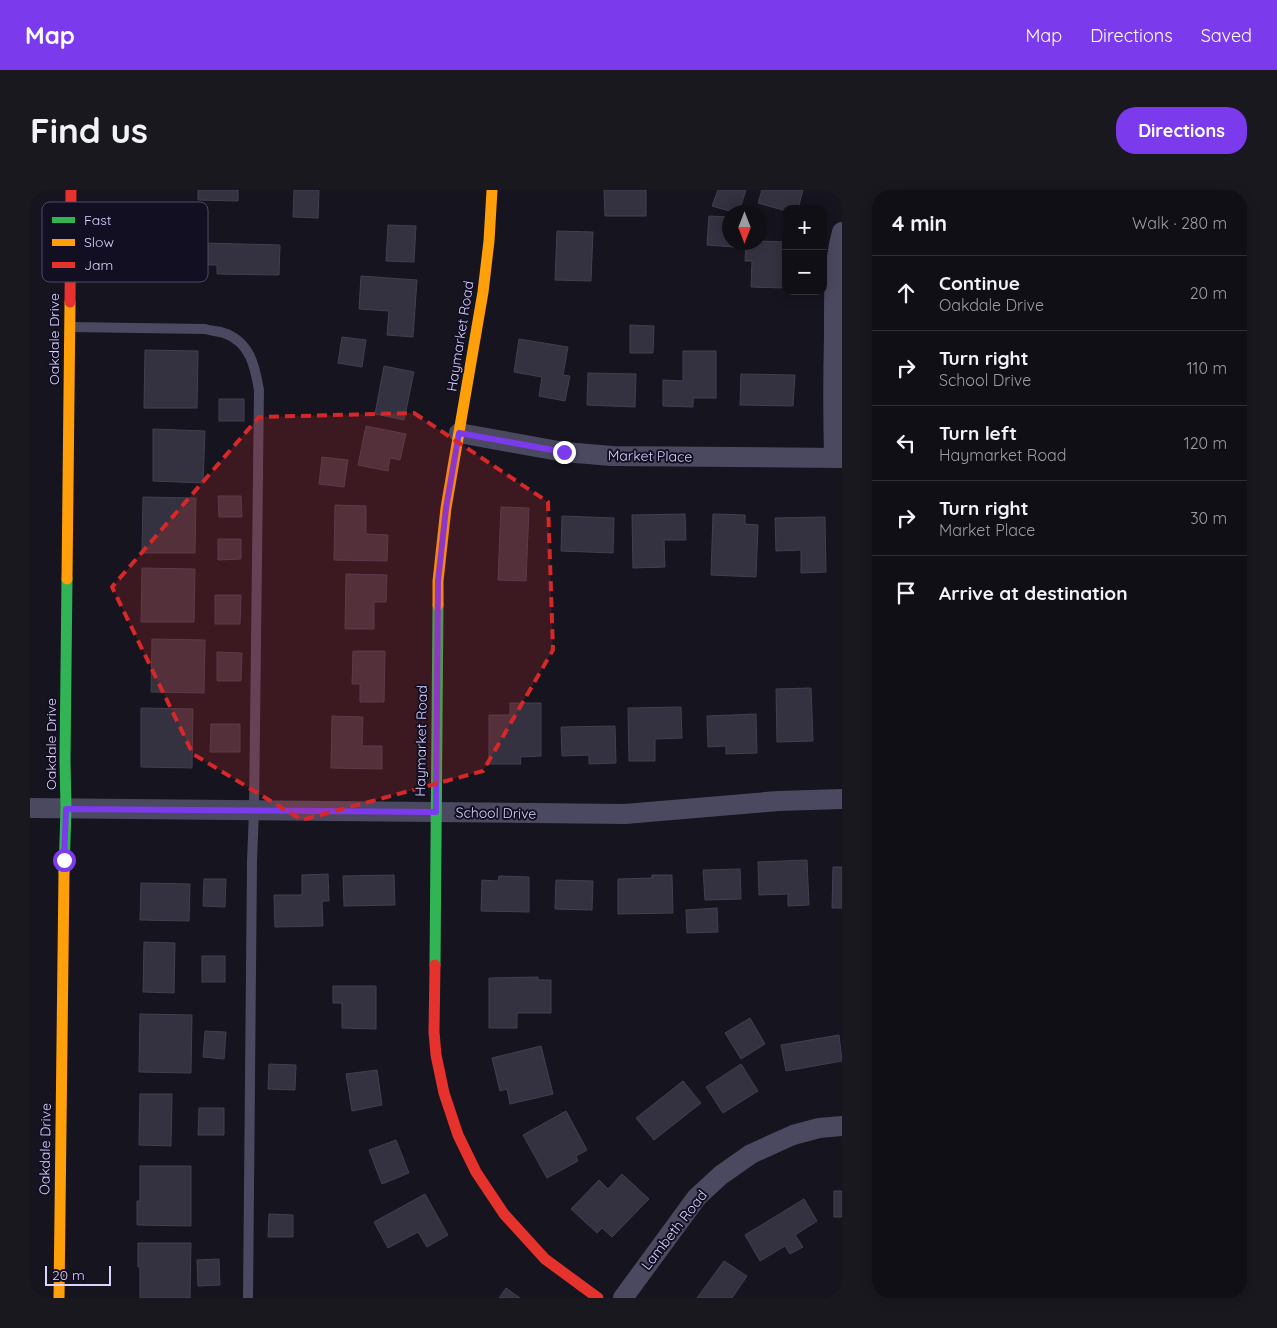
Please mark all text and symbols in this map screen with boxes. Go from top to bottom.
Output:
text: Map [25,20,75,50]
text: Map [1025,24,1062,47]
text: Directions [1090,24,1173,47]
text: Saved [1201,24,1252,47]
button: Directions [1116,107,1247,154]
text: Find us [30,108,148,152]
legend [42,202,208,282]
north arrow [722,205,767,250]
map controls [782,205,827,295]
button: + [782,205,827,250]
text: 4 min [892,210,947,236]
text: Fast [84,211,112,229]
text: Walk · 280 m [1132,213,1227,233]
text: Slow [84,233,114,251]
button: − [782,250,827,295]
text: Jam [84,256,113,274]
text: Continue [939,271,1020,295]
street label: Haymarket Road [442,279,478,393]
icon: ahead [892,279,920,307]
text: 20 m [1190,283,1227,303]
street label: Oakdale Drive [45,293,63,385]
text: Oakdale Drive [939,295,1044,315]
text: Turn right [939,346,1028,370]
icon: right [892,354,920,382]
text: 110 m [1187,358,1227,378]
text: School Drive [939,370,1031,390]
text: Turn left [939,421,1017,445]
icon: left [892,429,920,457]
text: 120 m [1184,433,1227,453]
route end [553,441,576,464]
text: Haymarket Road [939,445,1067,465]
street label: Market Place [608,446,692,466]
text: Turn right [939,496,1028,520]
icon: right [892,504,920,532]
text: 30 m [1190,508,1227,528]
text: Market Place [939,520,1035,540]
icon: arrive [892,579,920,607]
text: Arrive at destination [939,581,1128,605]
street label: Haymarket Road [411,685,431,797]
street label: Oakdale Drive [42,698,60,790]
street label: School Drive [455,803,537,823]
route start [53,849,76,872]
street label: Oakdale Drive [35,1103,55,1195]
street label: Lambeth Road [637,1186,711,1274]
scale bar [45,1263,111,1286]
text: 20 m [52,1266,85,1284]

